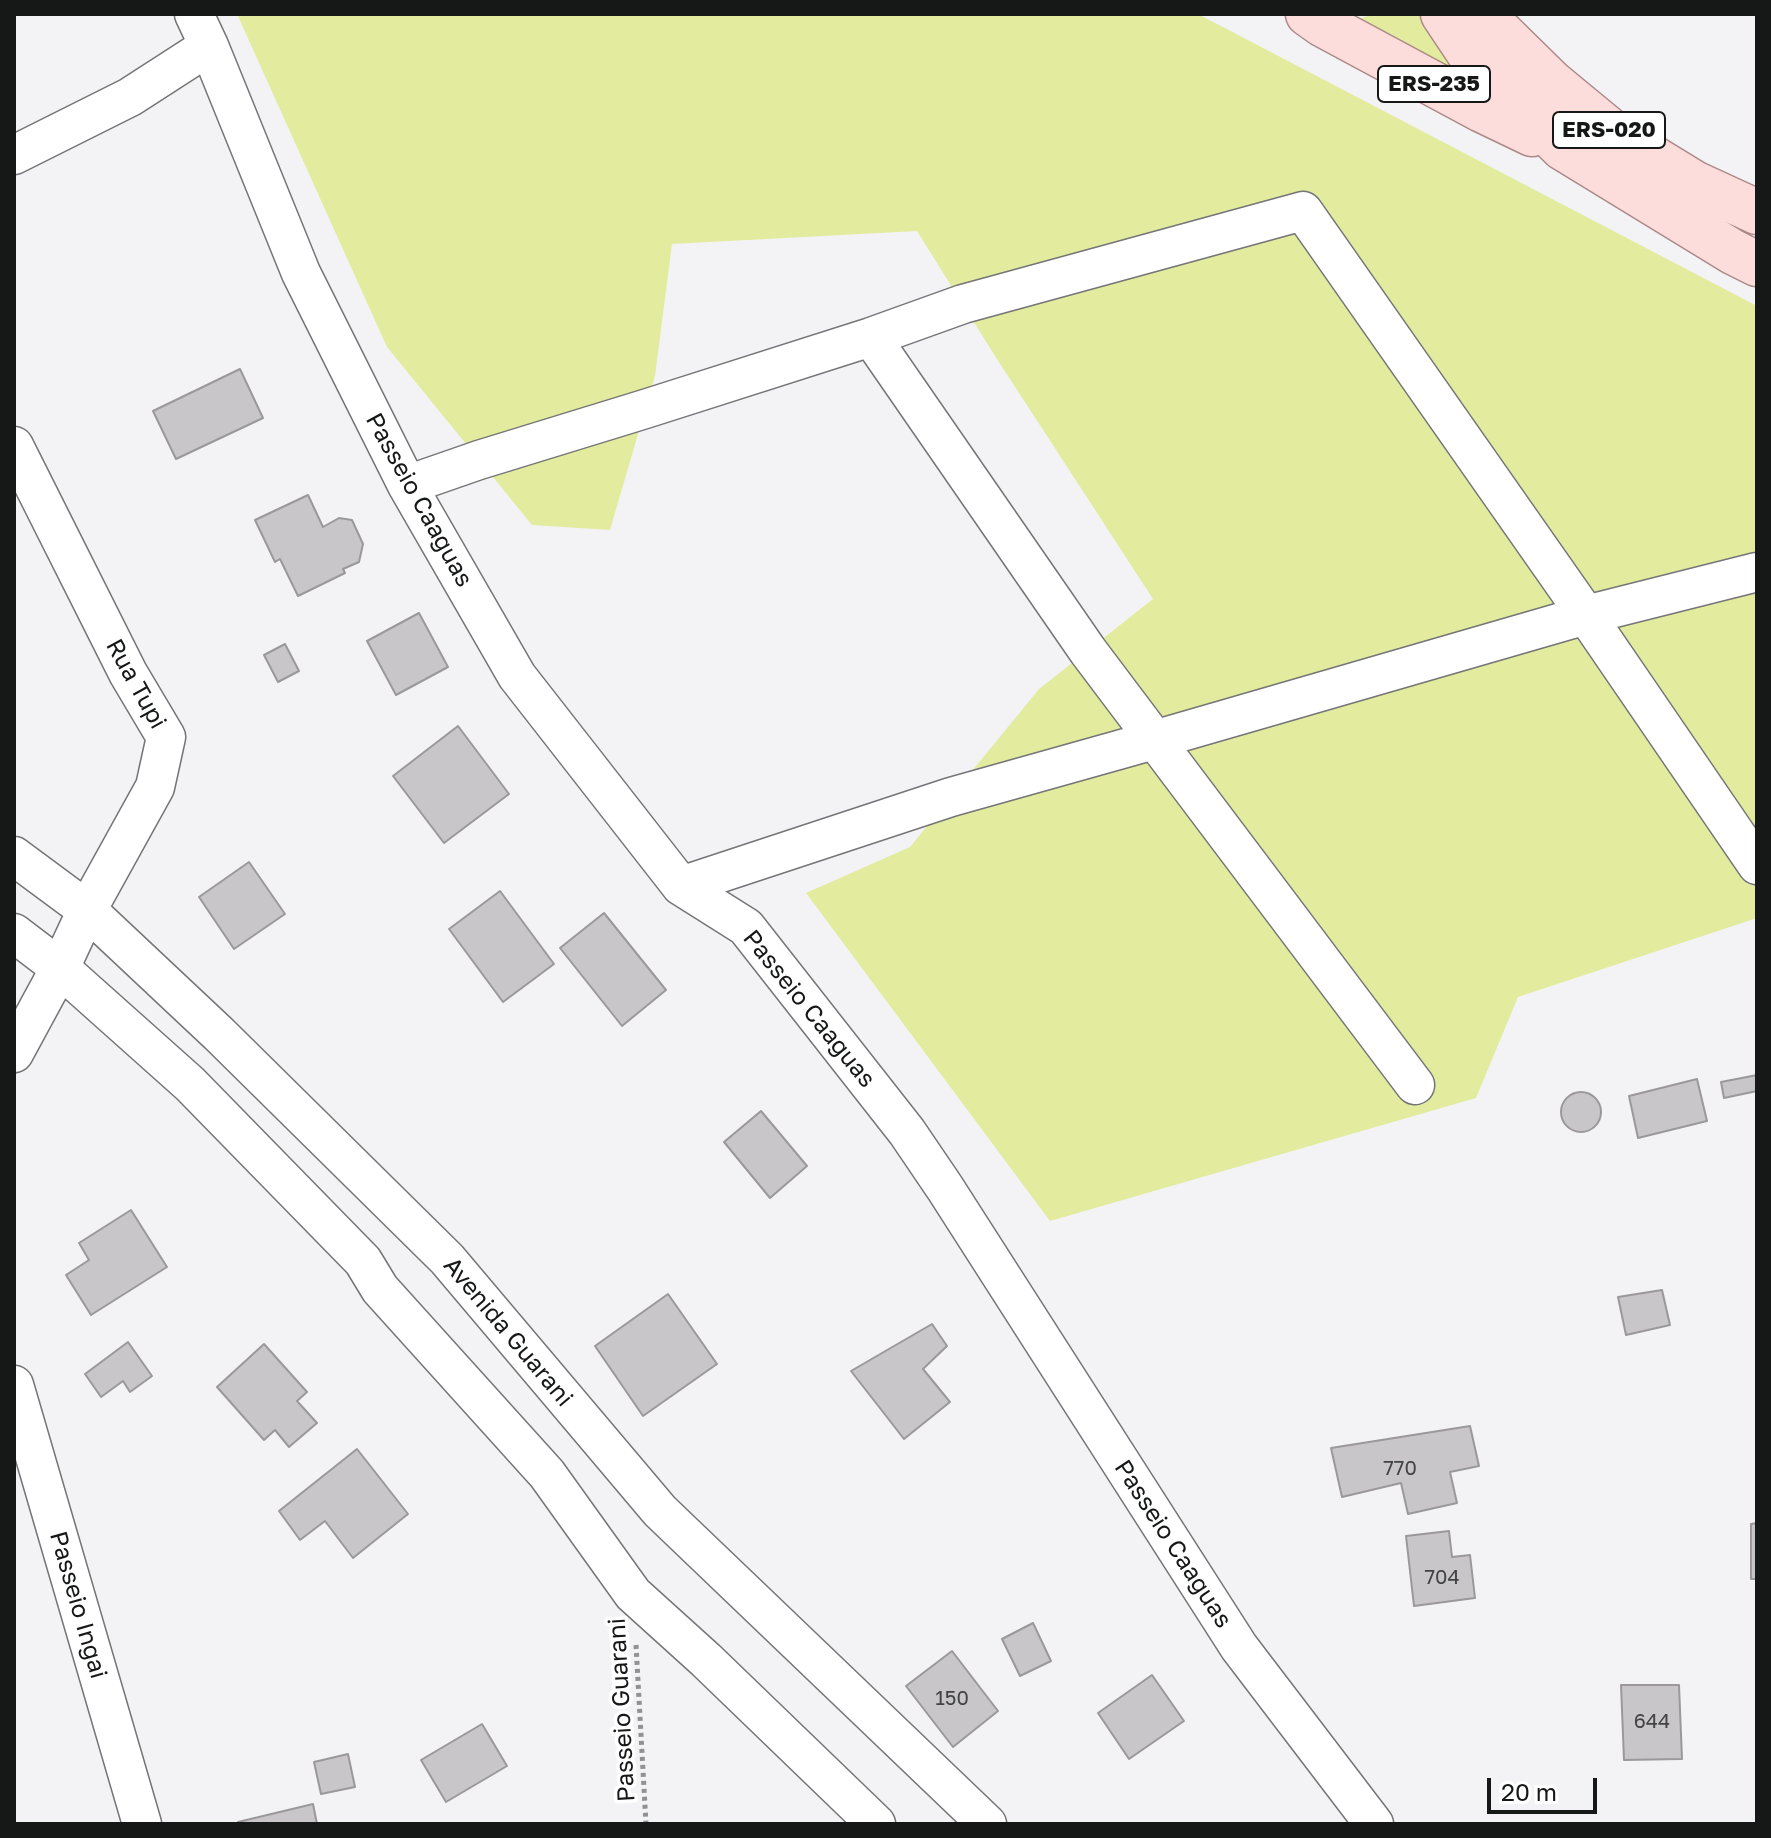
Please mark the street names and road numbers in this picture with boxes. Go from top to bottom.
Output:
road number: ERS-235 [1378,66,1490,102]
road number: ERS-020 [1553,112,1665,148]
street label: Passeio Caaguas [359,408,479,592]
street label: Rua Tupi [100,634,172,734]
street label: Passeio Caaguas [737,924,881,1094]
street label: Avenida Guarani [437,1252,579,1412]
street label: Passeio Caaguas [1108,1455,1238,1633]
street label: Passeio Ingai [43,1528,113,1682]
street label: Passeio Guarani [603,1617,641,1803]

